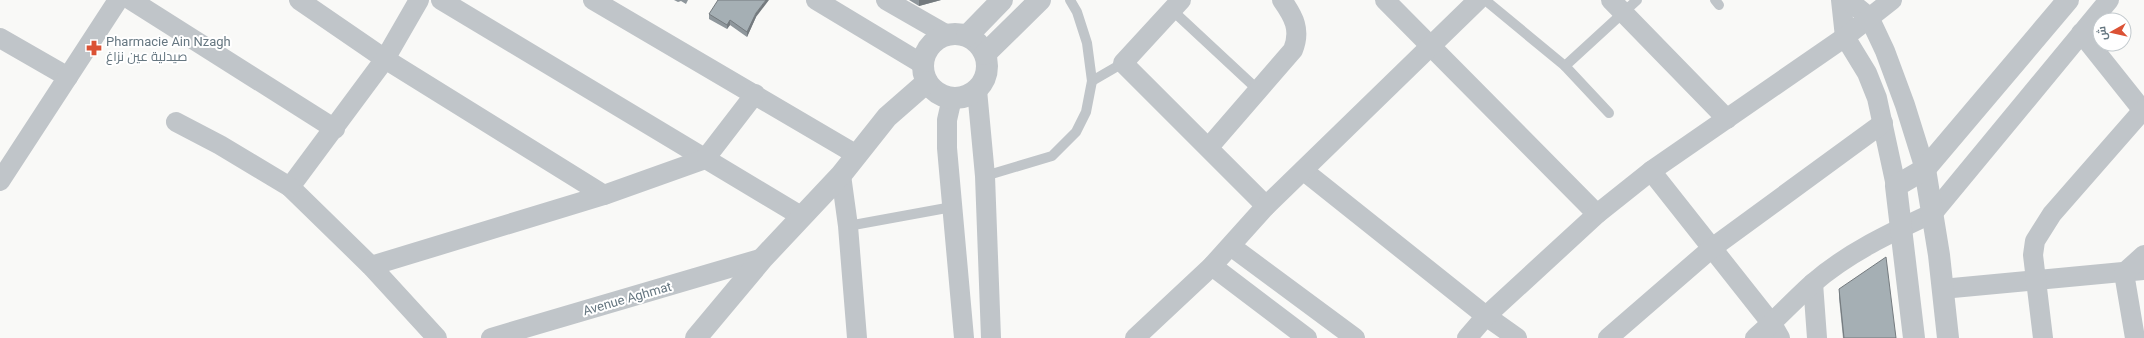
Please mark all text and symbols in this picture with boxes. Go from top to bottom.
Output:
north arrow [2092,12,2132,52]
text: ش [2095,25,2110,41]
place label: Pharmacie Ain Nzagh صيدلية عين نزاغ [106,34,231,65]
pharmacy icon: Pharmacie Ain Nzagh صيدلية عين نزاغ [85,39,103,57]
street label: Avenue Aghmat [581,279,673,318]

